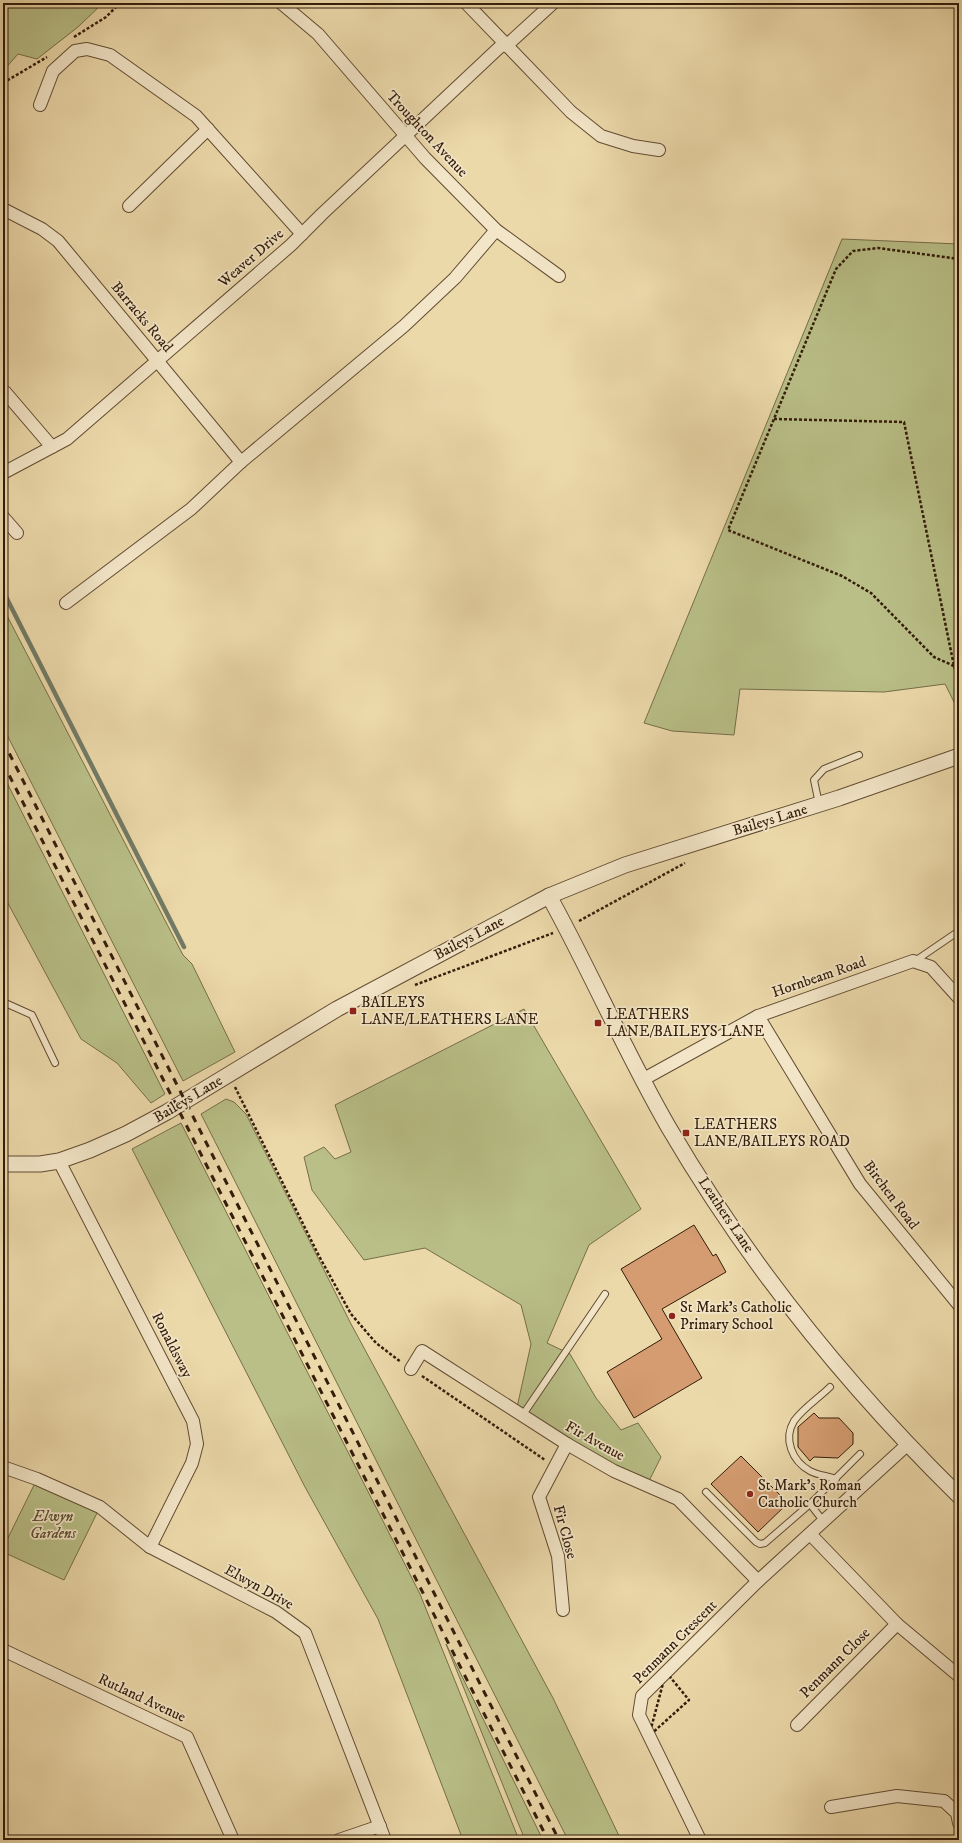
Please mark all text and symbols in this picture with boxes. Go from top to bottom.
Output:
street label: Troughton Avenue [382,87,472,181]
street label: Weaver Drive [214,224,288,292]
street label: Barracks Road [107,278,177,357]
street label: Baileys Lane [730,800,810,840]
street label: Baileys Lane [431,912,507,964]
street label: Hornbeam Road [769,952,869,1002]
place label: BAILEYS LANE/LEATHERS LANE [361,993,539,1029]
place label: LEATHERS LANE/BAILEYS LANE [606,1005,765,1041]
marker: BAILEYS LANE/LEATHERS LANE [348,1006,358,1016]
marker: LEATHERS LANE/BAILEYS LANE [593,1018,603,1028]
street label: Baileys Lane [150,1071,226,1127]
place label: LEATHERS LANE/BAILEYS ROAD [694,1115,850,1151]
marker: LEATHERS LANE/BAILEYS ROAD [681,1128,691,1138]
street label: Birchen Road [859,1157,923,1234]
street label: Leathers Lane [694,1174,758,1256]
place label: St Mark's Catholic Primary School [680,1298,792,1334]
street label: Ronaldsway [147,1309,197,1382]
marker: St Mark's Catholic Primary School [667,1311,677,1321]
street label: Fir Avenue [562,1417,628,1465]
place label: St Mark's Roman Catholic Church [758,1476,862,1512]
marker: St Mark's Roman Catholic Church [745,1489,755,1499]
street label: Fir Close [549,1503,581,1561]
park label: Elwyn Gardens [30,1507,76,1543]
street label: Elwyn Drive [221,1560,297,1614]
street label: Penmann Crescent [629,1596,721,1688]
street label: Penmann Close [796,1624,874,1702]
street label: Rutland Avenue [95,1669,189,1727]

